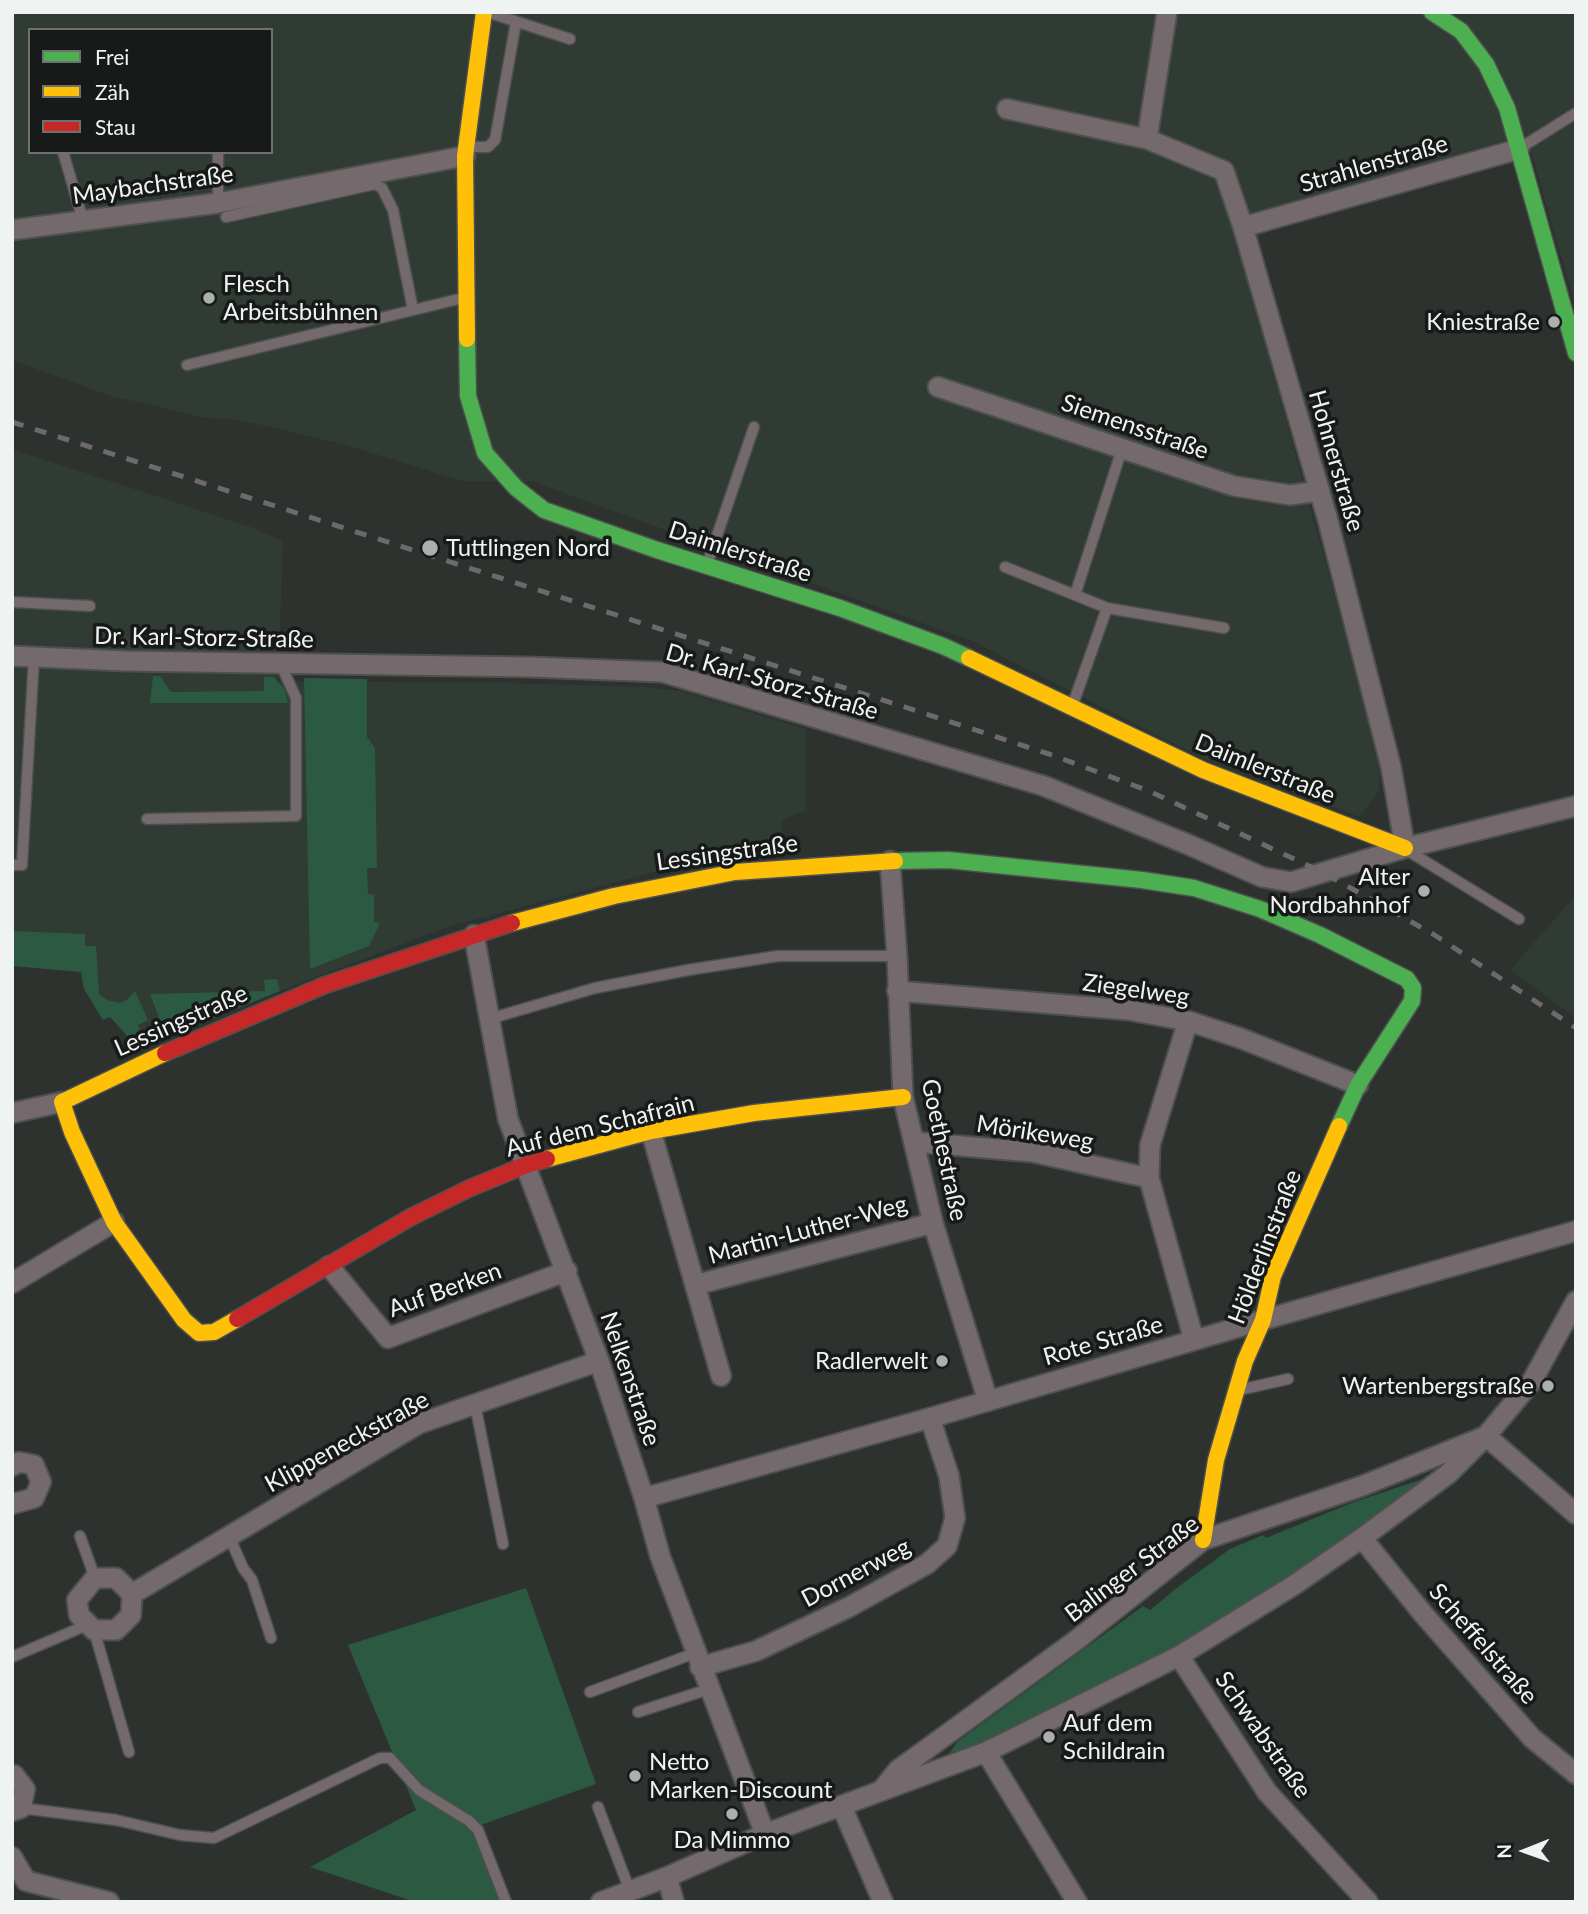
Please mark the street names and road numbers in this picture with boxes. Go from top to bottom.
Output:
street label: Strahlenstraße [1297,129,1451,199]
street label: Maybachstraße [71,159,235,211]
street label: Hohnerstraße [1302,387,1370,535]
street label: Siemensstraße [1058,388,1212,466]
street label: Daimlerstraße [665,515,815,589]
street label: Dr. Karl-Storz-Straße [94,622,314,654]
street label: Dr. Karl-Storz-Straße [662,638,882,726]
street label: Daimlerstraße [1191,728,1339,810]
street label: Lessingstraße [654,829,800,877]
street label: Ziegelweg [1081,968,1191,1012]
street label: Lessingstraße [110,979,252,1063]
street label: Goethestraße [915,1076,973,1224]
street label: Auf dem Schafrain [503,1089,697,1163]
street label: Mörikeweg [975,1110,1095,1156]
street label: Hölderlinstraße [1222,1166,1308,1328]
street label: Martin-Luther-Weg [705,1190,911,1270]
street label: Auf Berken [385,1256,505,1324]
street label: Nelkenstraße [594,1308,666,1450]
street label: Rote Straße [1040,1310,1166,1372]
street label: Klippeneckstraße [260,1385,434,1499]
street label: Balinger Straße [1059,1509,1205,1629]
street label: Dornerweg [797,1532,915,1614]
street label: Scheffelstraße [1423,1578,1543,1710]
street label: Schwabstraße [1209,1666,1317,1804]

